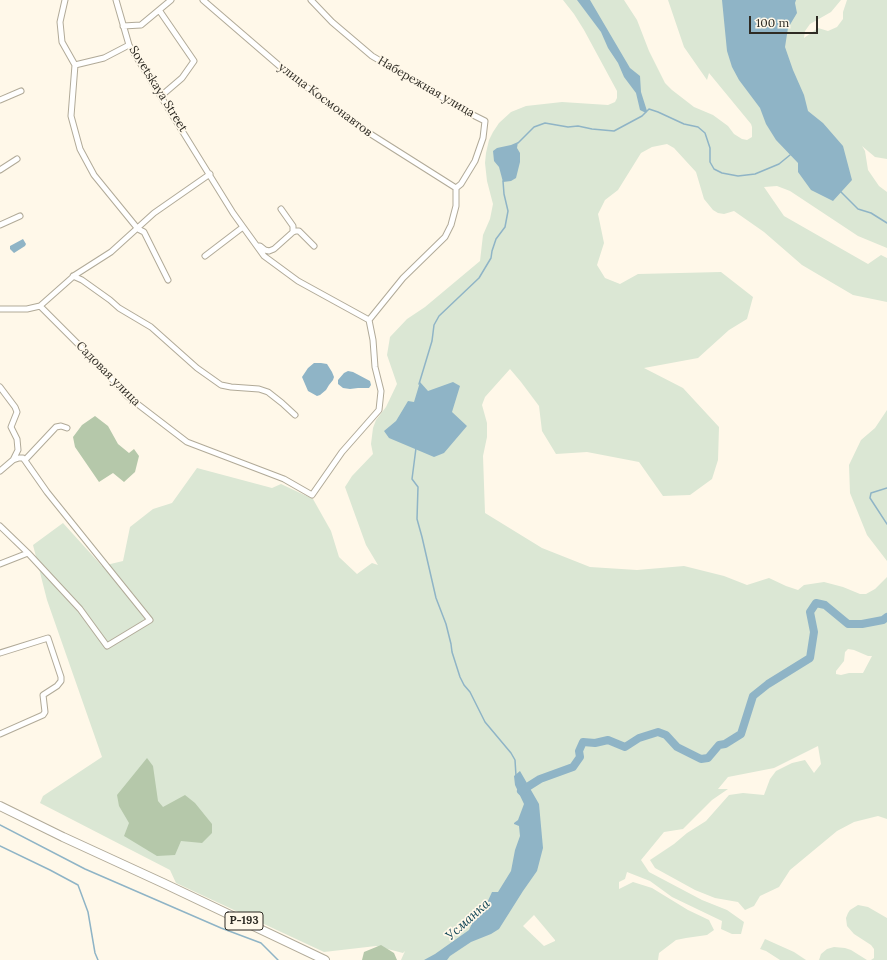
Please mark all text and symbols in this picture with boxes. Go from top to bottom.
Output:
scale bar [751,8,820,34]
text: 100 m [756,15,789,30]
street label: Sovetskaya Street [126,43,190,135]
street label: Набережная улица [375,53,477,121]
street label: улица Космонавтов [275,60,375,140]
street label: Садовая улица [73,339,143,409]
water label: Усманка [443,896,493,944]
road number: Р-193 [225,912,263,930]

